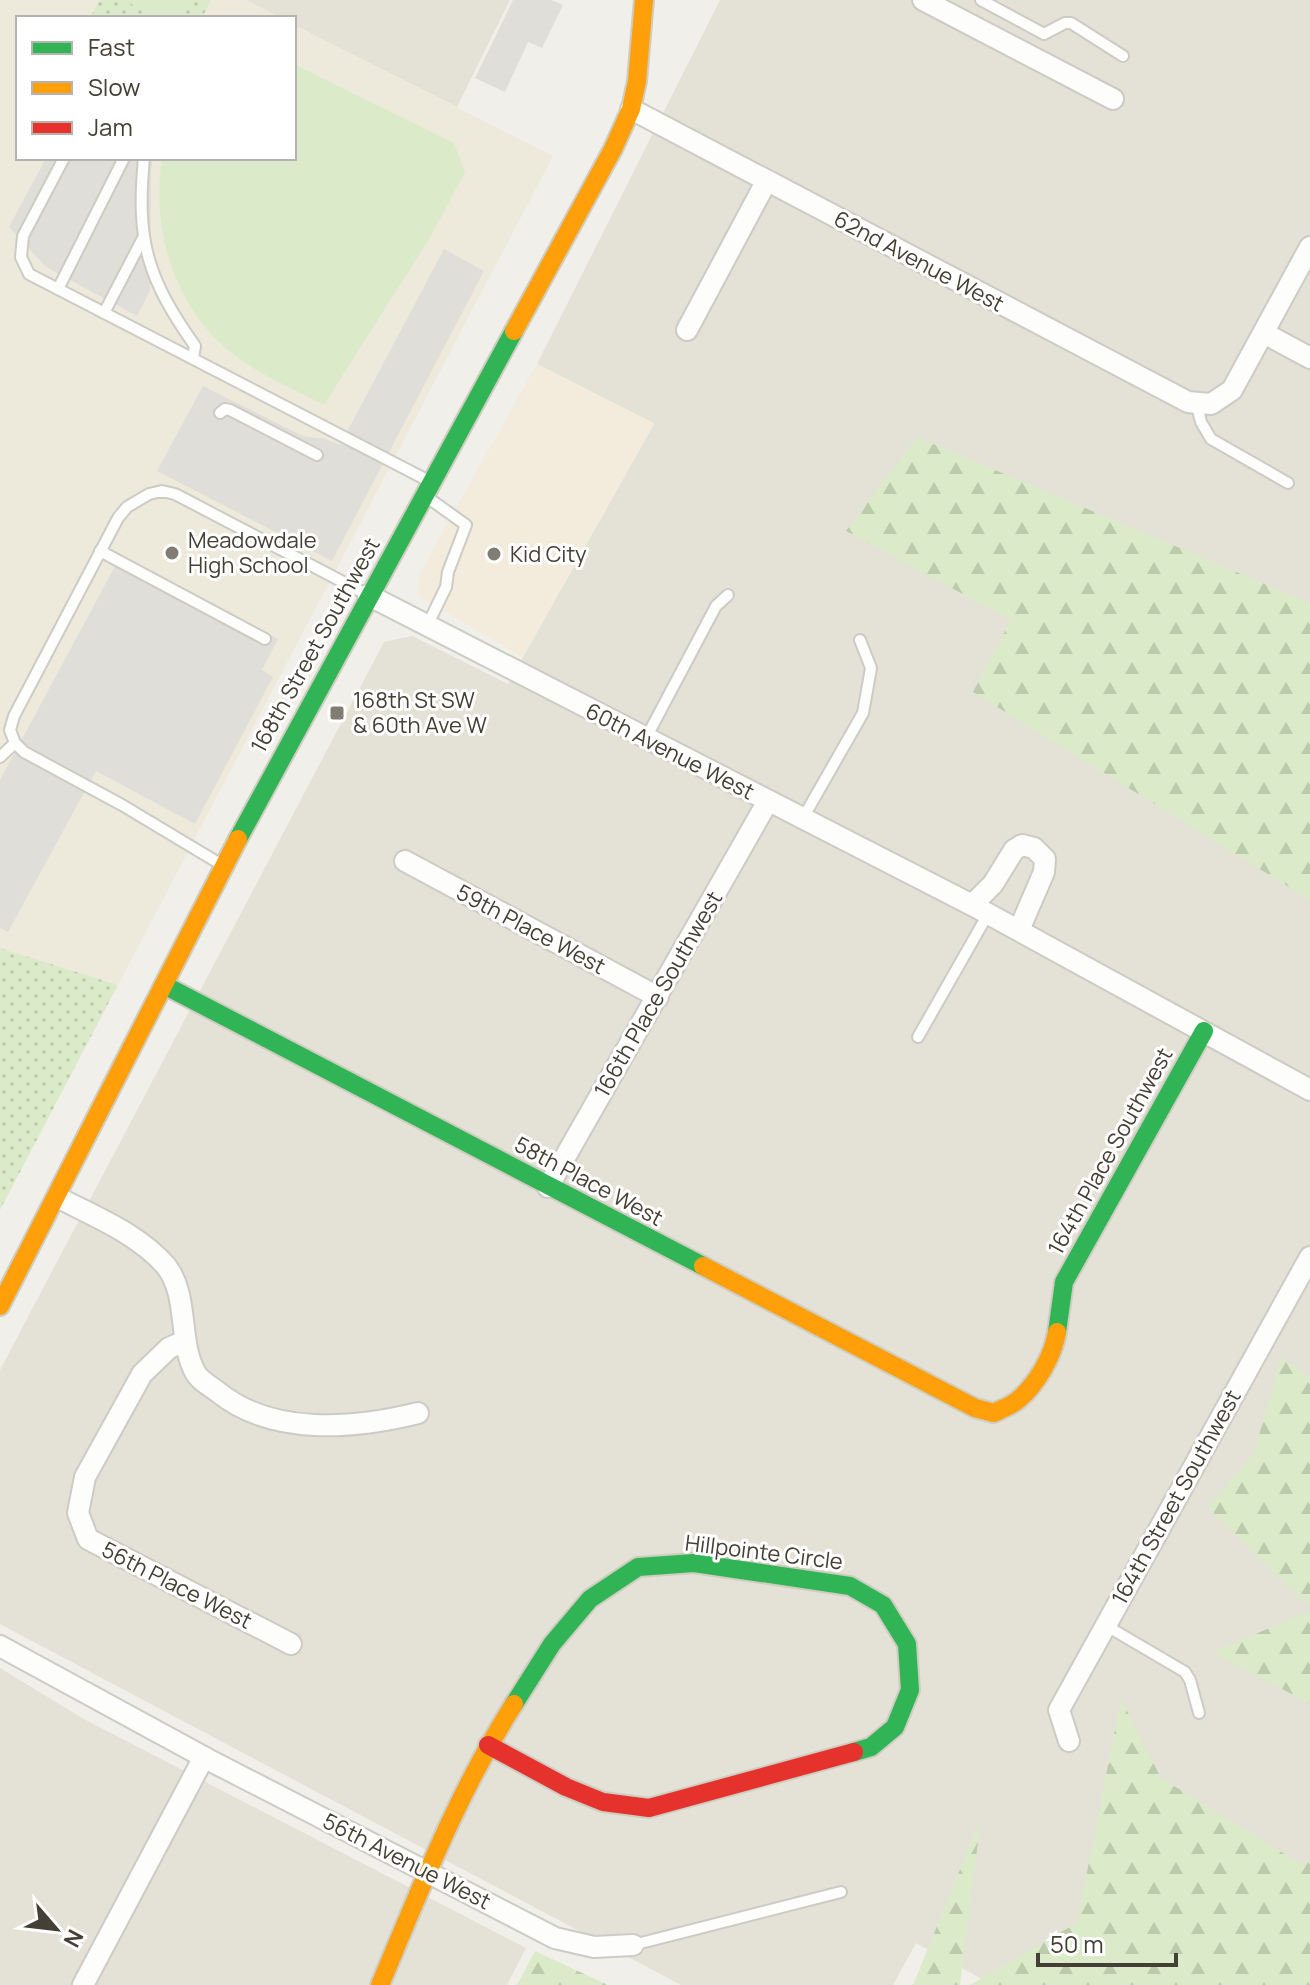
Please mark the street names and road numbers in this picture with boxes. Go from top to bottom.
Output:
street label: 62nd Avenue West [829,203,1010,319]
street label: 168th Street Southwest [243,532,387,758]
street label: 60th Avenue West [581,696,760,807]
street label: 59th Place West [451,877,611,981]
street label: 166th Place Southwest [587,885,729,1102]
street label: 164th Place Southwest [1041,1042,1180,1260]
street label: 58th Place West [510,1129,669,1233]
street label: 164th Street Southwest [1104,1384,1248,1610]
street label: Hillpointe Circle [683,1527,845,1577]
street label: 56th Place West [97,1534,257,1636]
street label: 56th Avenue West [318,1806,496,1916]

